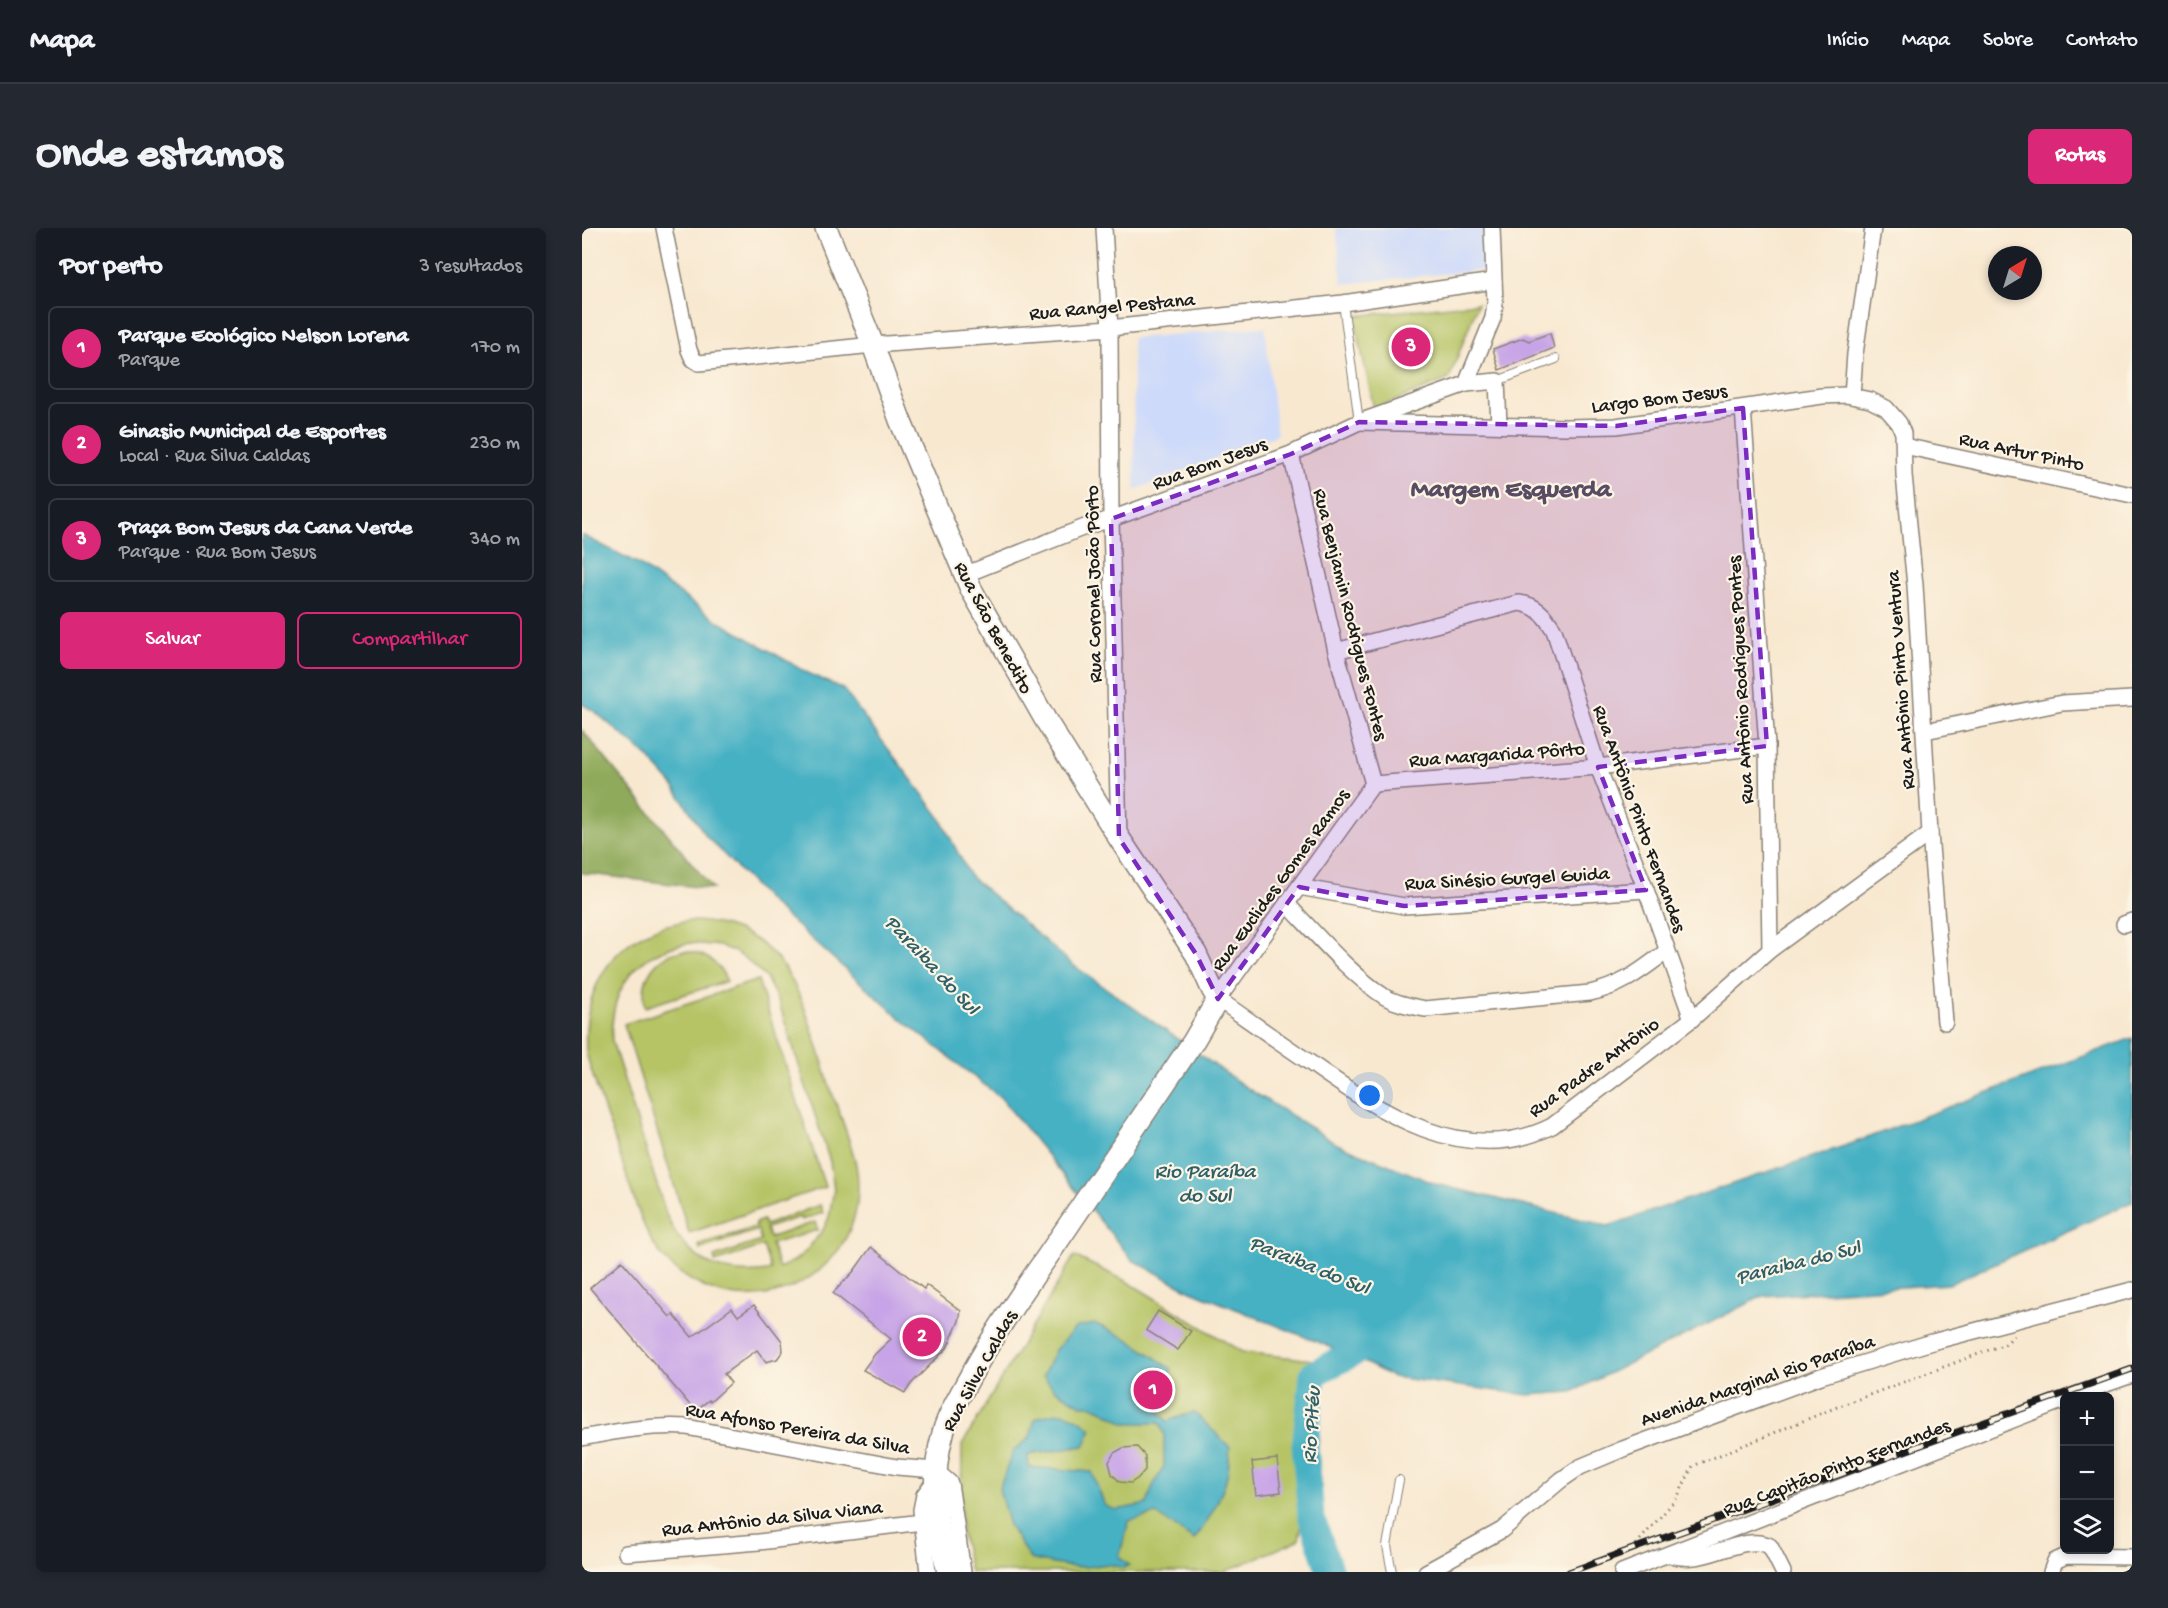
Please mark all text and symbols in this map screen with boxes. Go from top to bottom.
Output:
text: Mapa [30,25,94,58]
text: Início [1827,29,1869,54]
text: Mapa [1902,29,1950,54]
text: Sobre [1983,29,2033,54]
text: Contato [2066,29,2138,54]
button: Rotas [2028,129,2132,184]
text: Onde estamos [36,132,282,181]
north arrow [1988,246,2042,300]
text: Por perto [60,252,163,283]
text: 3 resultados [420,256,522,279]
street label: Rua Rangel Pestana [1029,290,1197,327]
text: Parque Ecológico Nelson Lorena [119,324,408,350]
pin: 3 [1392,324,1430,370]
text: 1 [77,337,86,360]
text: 170 m [471,337,520,360]
text: Parque [119,350,180,373]
street label: Largo Bom Jesus [1590,381,1729,420]
text: Ginasio Municipal de Esportes [119,420,386,446]
street label: Rua Artur Pinto [1957,429,2086,478]
text: 2 [77,433,86,456]
text: 230 m [470,433,520,456]
street label: Rua Bom Jesus [1150,434,1271,497]
text: Local · Rua Silva Caldas [119,446,310,469]
district label: Margem Esquerda [1411,476,1613,507]
street label: Rua Coronel João Pôrto [1082,485,1109,683]
street label: Rua Benjamin Rodrigues Fontes [1306,487,1391,744]
text: Praça Bom Jesus da Cana Verde [119,516,412,542]
text: 3 [76,529,87,552]
text: 340 m [470,529,520,552]
text: Parque · Rua Bom Jesus [119,542,316,565]
street label: Rua Antônio Rodrigues Pontes [1724,555,1760,804]
street label: Rua São Benedito [947,559,1036,699]
street label: Rua Antônio Pinto Ventura [1883,569,1922,790]
button: Salvar [60,612,285,669]
button: Compartilhar [297,612,522,669]
street label: Rua Antônio Pinto Fernandes [1586,703,1690,936]
street label: Rua Margarida Pôrto [1409,739,1586,774]
street label: Rua Euclides Gomes Ramos [1208,785,1356,977]
street label: Rua Sinésio Gurgel Guida [1404,864,1611,897]
water label: Paraiba do Sul [878,911,984,1022]
street label: Rua Padre Antônio [1525,1014,1665,1124]
your location [1355,1081,1384,1110]
water label: Rio Paraíba do Sul [1154,1161,1257,1210]
water label: Paraiba do Sul [1245,1232,1374,1303]
water label: Paraiba do Sul [1734,1237,1865,1292]
street label: Rua Silva Caldas [938,1307,1024,1436]
pin: 2 [902,1314,942,1360]
street label: Avenida Marginal Rio Paraíba [1638,1331,1879,1433]
pin: 1 [1134,1368,1172,1412]
water label: Rio Pitéu [1299,1384,1328,1464]
map controls [2060,1392,2114,1554]
button: + [2060,1392,2114,1446]
street label: Rua Afonso Pereira da Silva [683,1399,912,1462]
street label: Rua Capitão Pinto Fernandes [1720,1415,1955,1523]
button: − [2060,1446,2114,1500]
street label: Rua Antônio da Silva Viana [661,1497,885,1544]
button: layers [2060,1500,2114,1554]

